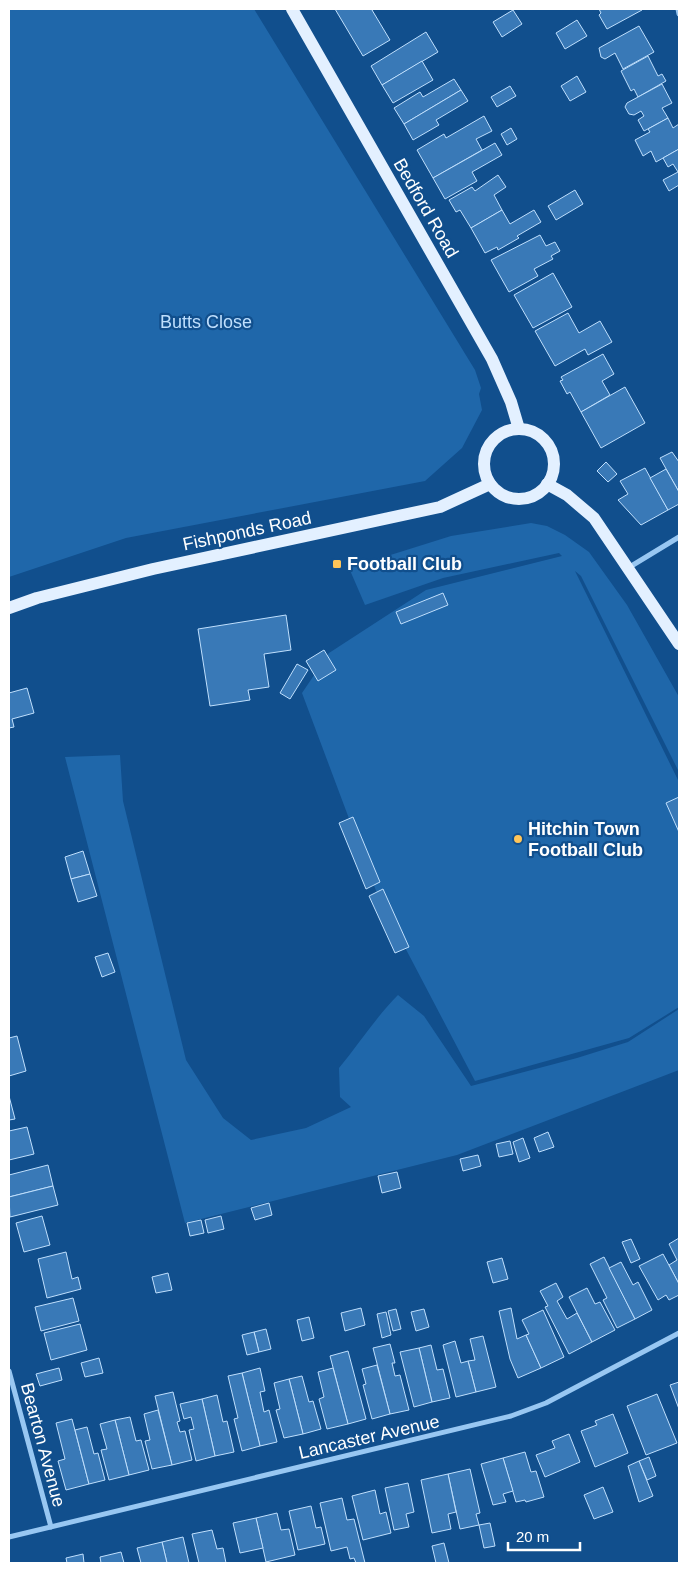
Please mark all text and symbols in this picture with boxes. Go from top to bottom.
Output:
street label: Bedford Road [390,155,462,261]
park label: Butts Close [160,312,252,332]
street label: Fishponds Road [181,508,313,554]
place label: Football Club [347,554,462,574]
marker: Football Club [331,558,343,570]
place label: Hitchin Town Football Club [528,819,643,860]
marker: Hitchin Town Football Club [512,833,524,845]
street label: Bearton Avenue [17,1381,69,1509]
street label: Lancaster Avenue [297,1411,441,1463]
scale bar [508,1520,580,1552]
text: 20 m [516,1528,549,1545]

